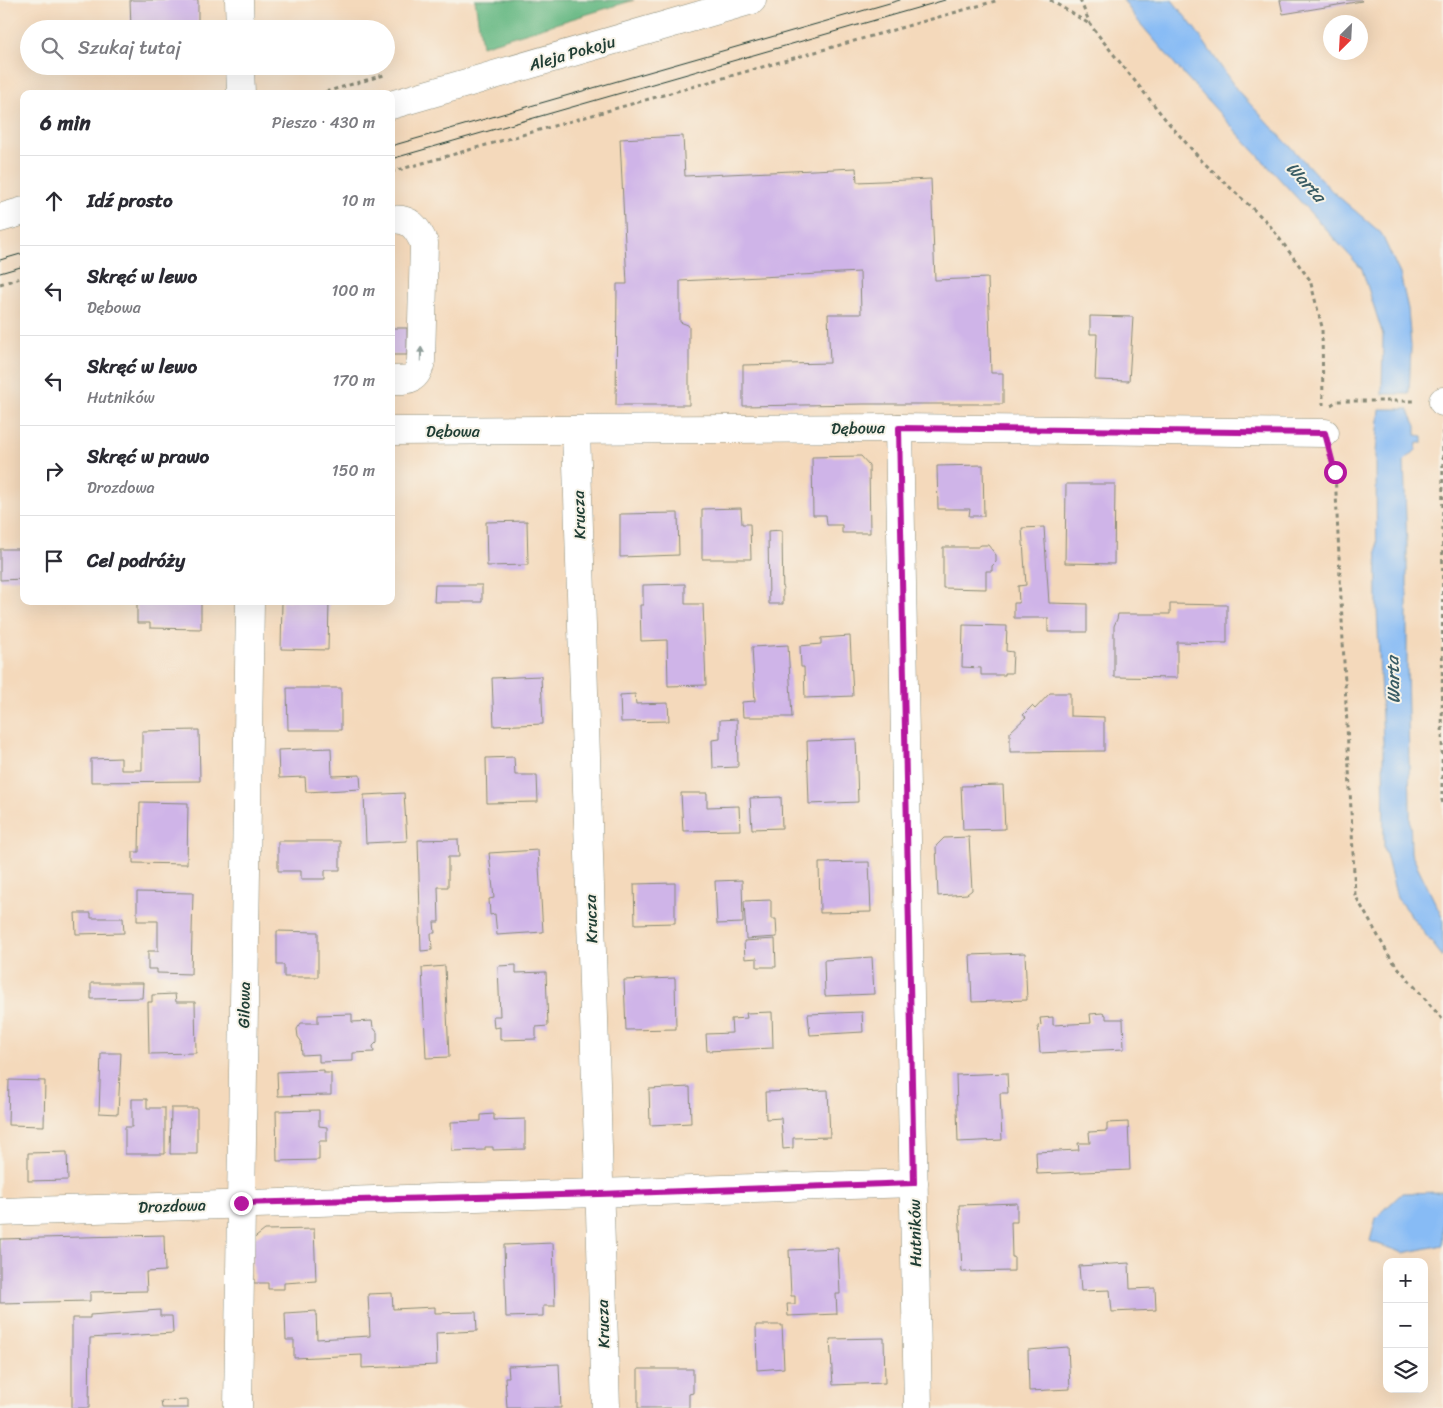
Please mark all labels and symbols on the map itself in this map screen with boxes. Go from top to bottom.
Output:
north arrow [1323,15,1368,60]
street label: Aleja Pokoju [524,27,619,79]
water label: Warta [1278,154,1335,212]
one-way arrow [417,345,425,361]
street label: Dębowa [831,413,886,443]
street label: Dębowa [426,417,481,446]
route start [1324,461,1347,484]
street label: Krucza [564,489,594,540]
water label: Warta [1376,654,1410,704]
street label: Krucza [576,893,606,944]
street label: Gilowa [229,982,259,1028]
street label: Drozdowa [138,1190,206,1222]
route end [230,1192,253,1215]
street label: Hutników [900,1198,930,1267]
street label: Krucza [588,1298,618,1349]

